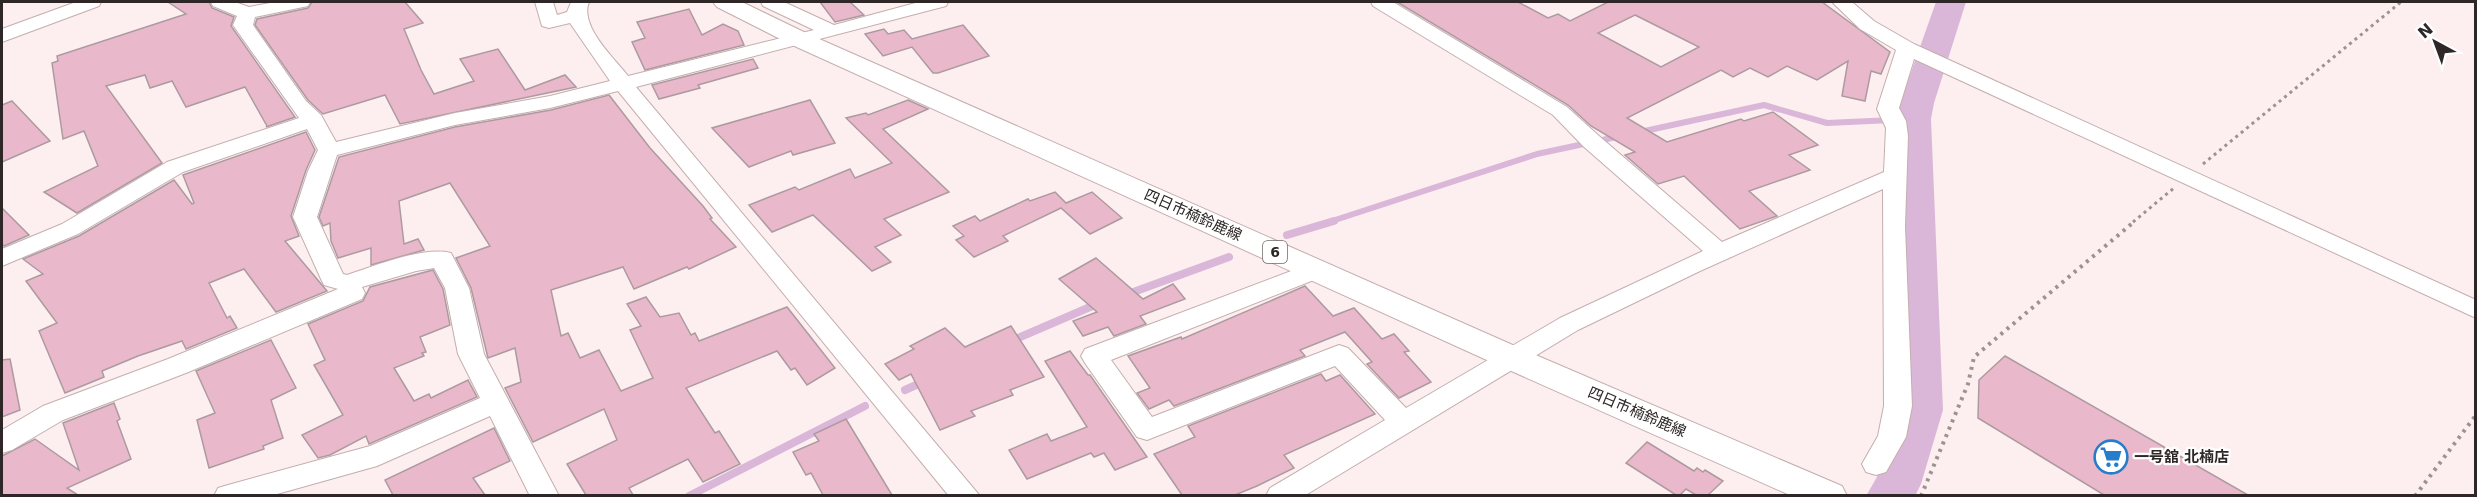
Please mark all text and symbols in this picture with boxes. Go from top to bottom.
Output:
north arrow [2405,12,2465,72]
text: N [2414,19,2437,43]
street label: 四日市楠鈴鹿線 [1141,185,1245,245]
road number: 6 [1263,241,1287,263]
street label: 四日市楠鈴鹿線 [1585,383,1689,441]
supermarket icon: 一号舘 北楠店 [2093,439,2129,475]
place label: 一号舘 北楠店 [2134,448,2229,466]

